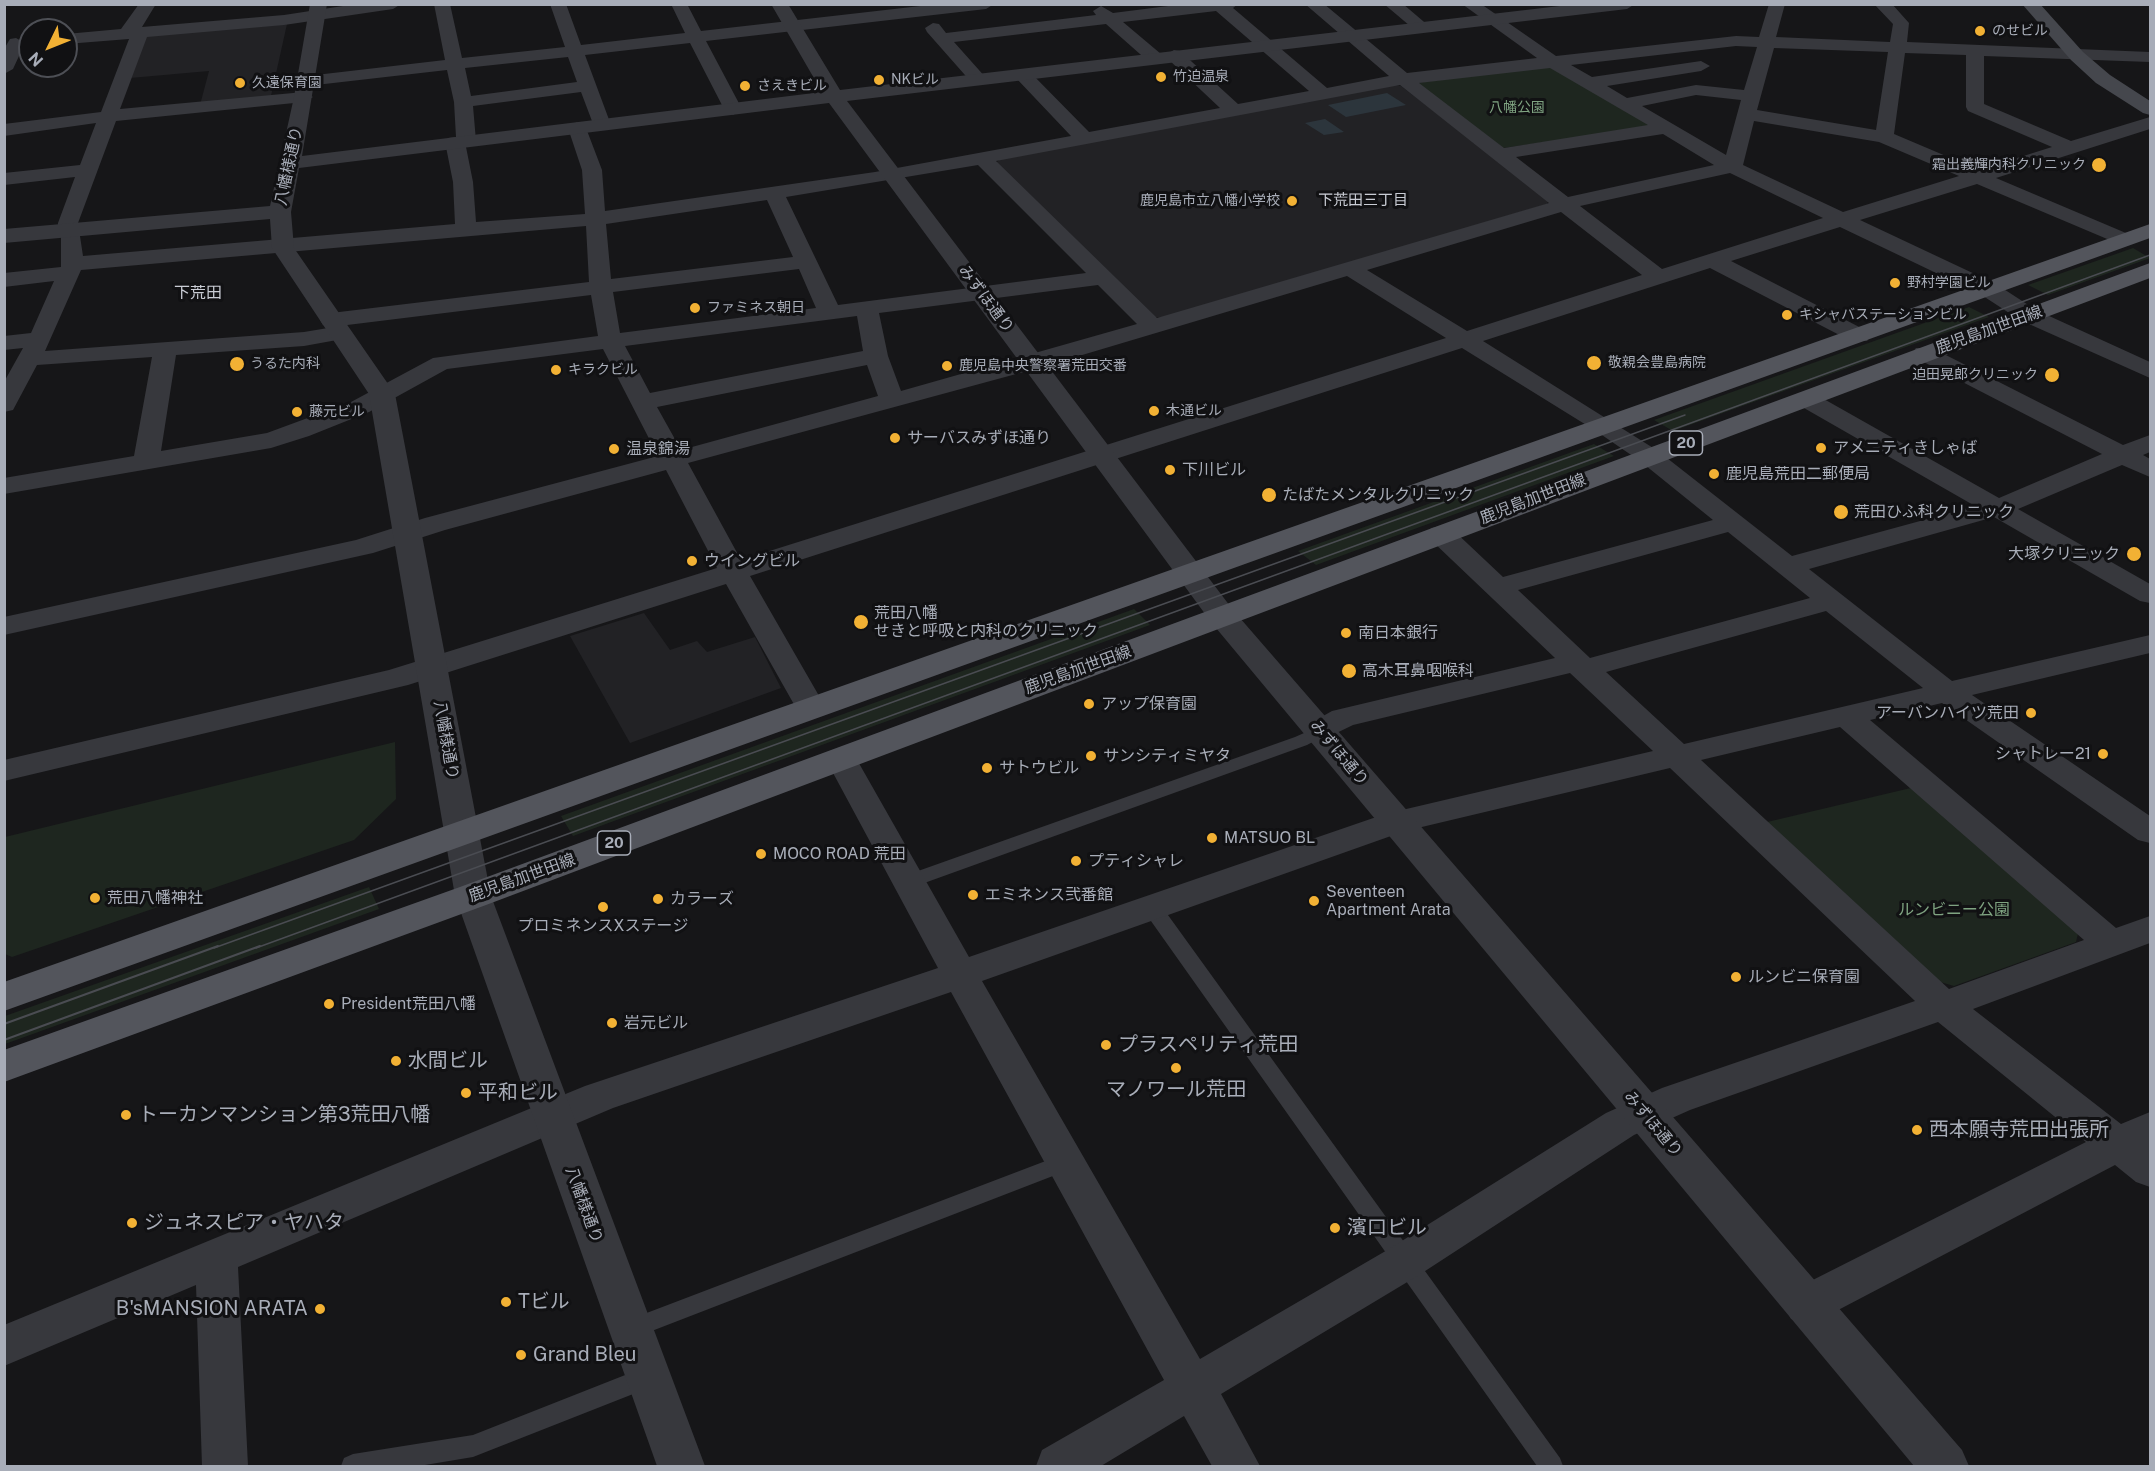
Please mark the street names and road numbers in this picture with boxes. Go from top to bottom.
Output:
street label: 八幡様通り [271,125,307,207]
street label: みずほ通り [954,261,1018,337]
street label: 鹿児島加世田線 [1933,302,2045,358]
road number: 20 [1670,431,1702,455]
street label: 鹿児島加世田線 [1477,470,1589,528]
street label: 鹿児島加世田線 [1022,642,1134,698]
street label: 八幡様通り [430,699,462,781]
street label: みずほ通り [1306,716,1372,790]
road number: 20 [598,831,630,855]
street label: 鹿児島加世田線 [466,850,578,906]
street label: みずほ通り [1620,1087,1686,1161]
street label: 八幡様通り [561,1164,607,1246]

